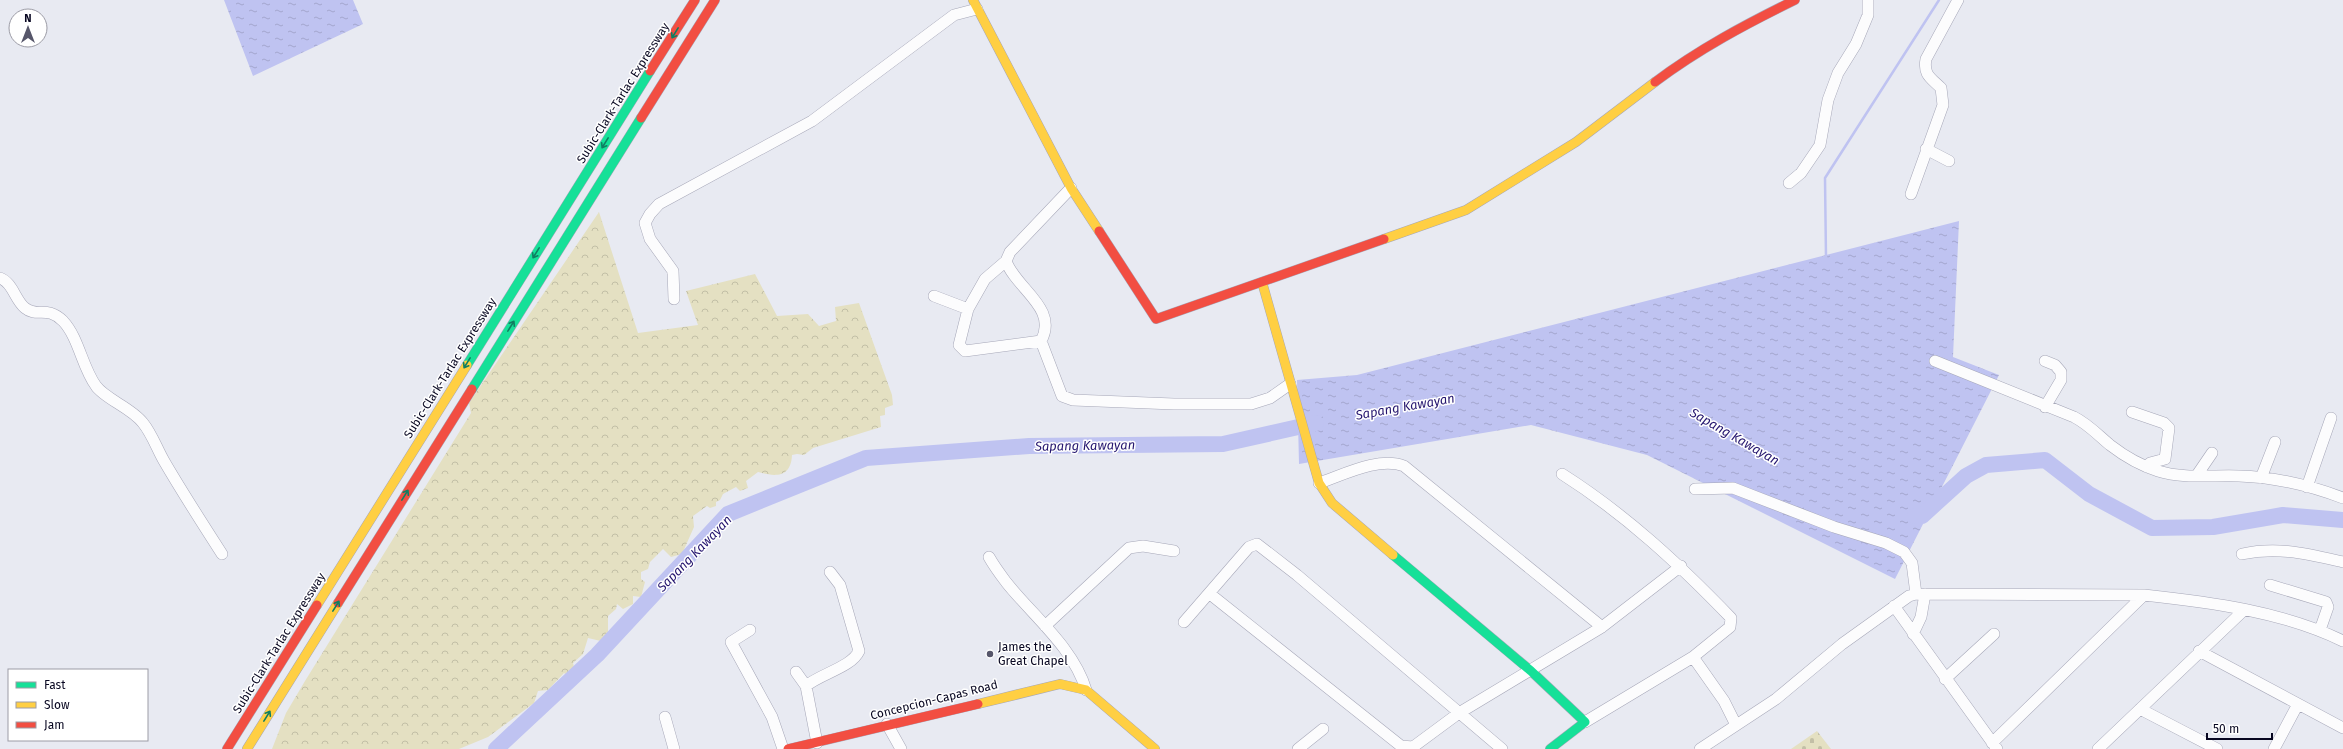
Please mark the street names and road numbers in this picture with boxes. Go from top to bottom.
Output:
street label: Subic-Clark-Tarlac Expressway [574,20,672,166]
street label: Subic-Clark-Tarlac Expressway [401,295,499,441]
street label: Subic-Clark-Tarlac Expressway [230,570,328,716]
street label: Concepcion-Capas Road [869,677,999,723]

